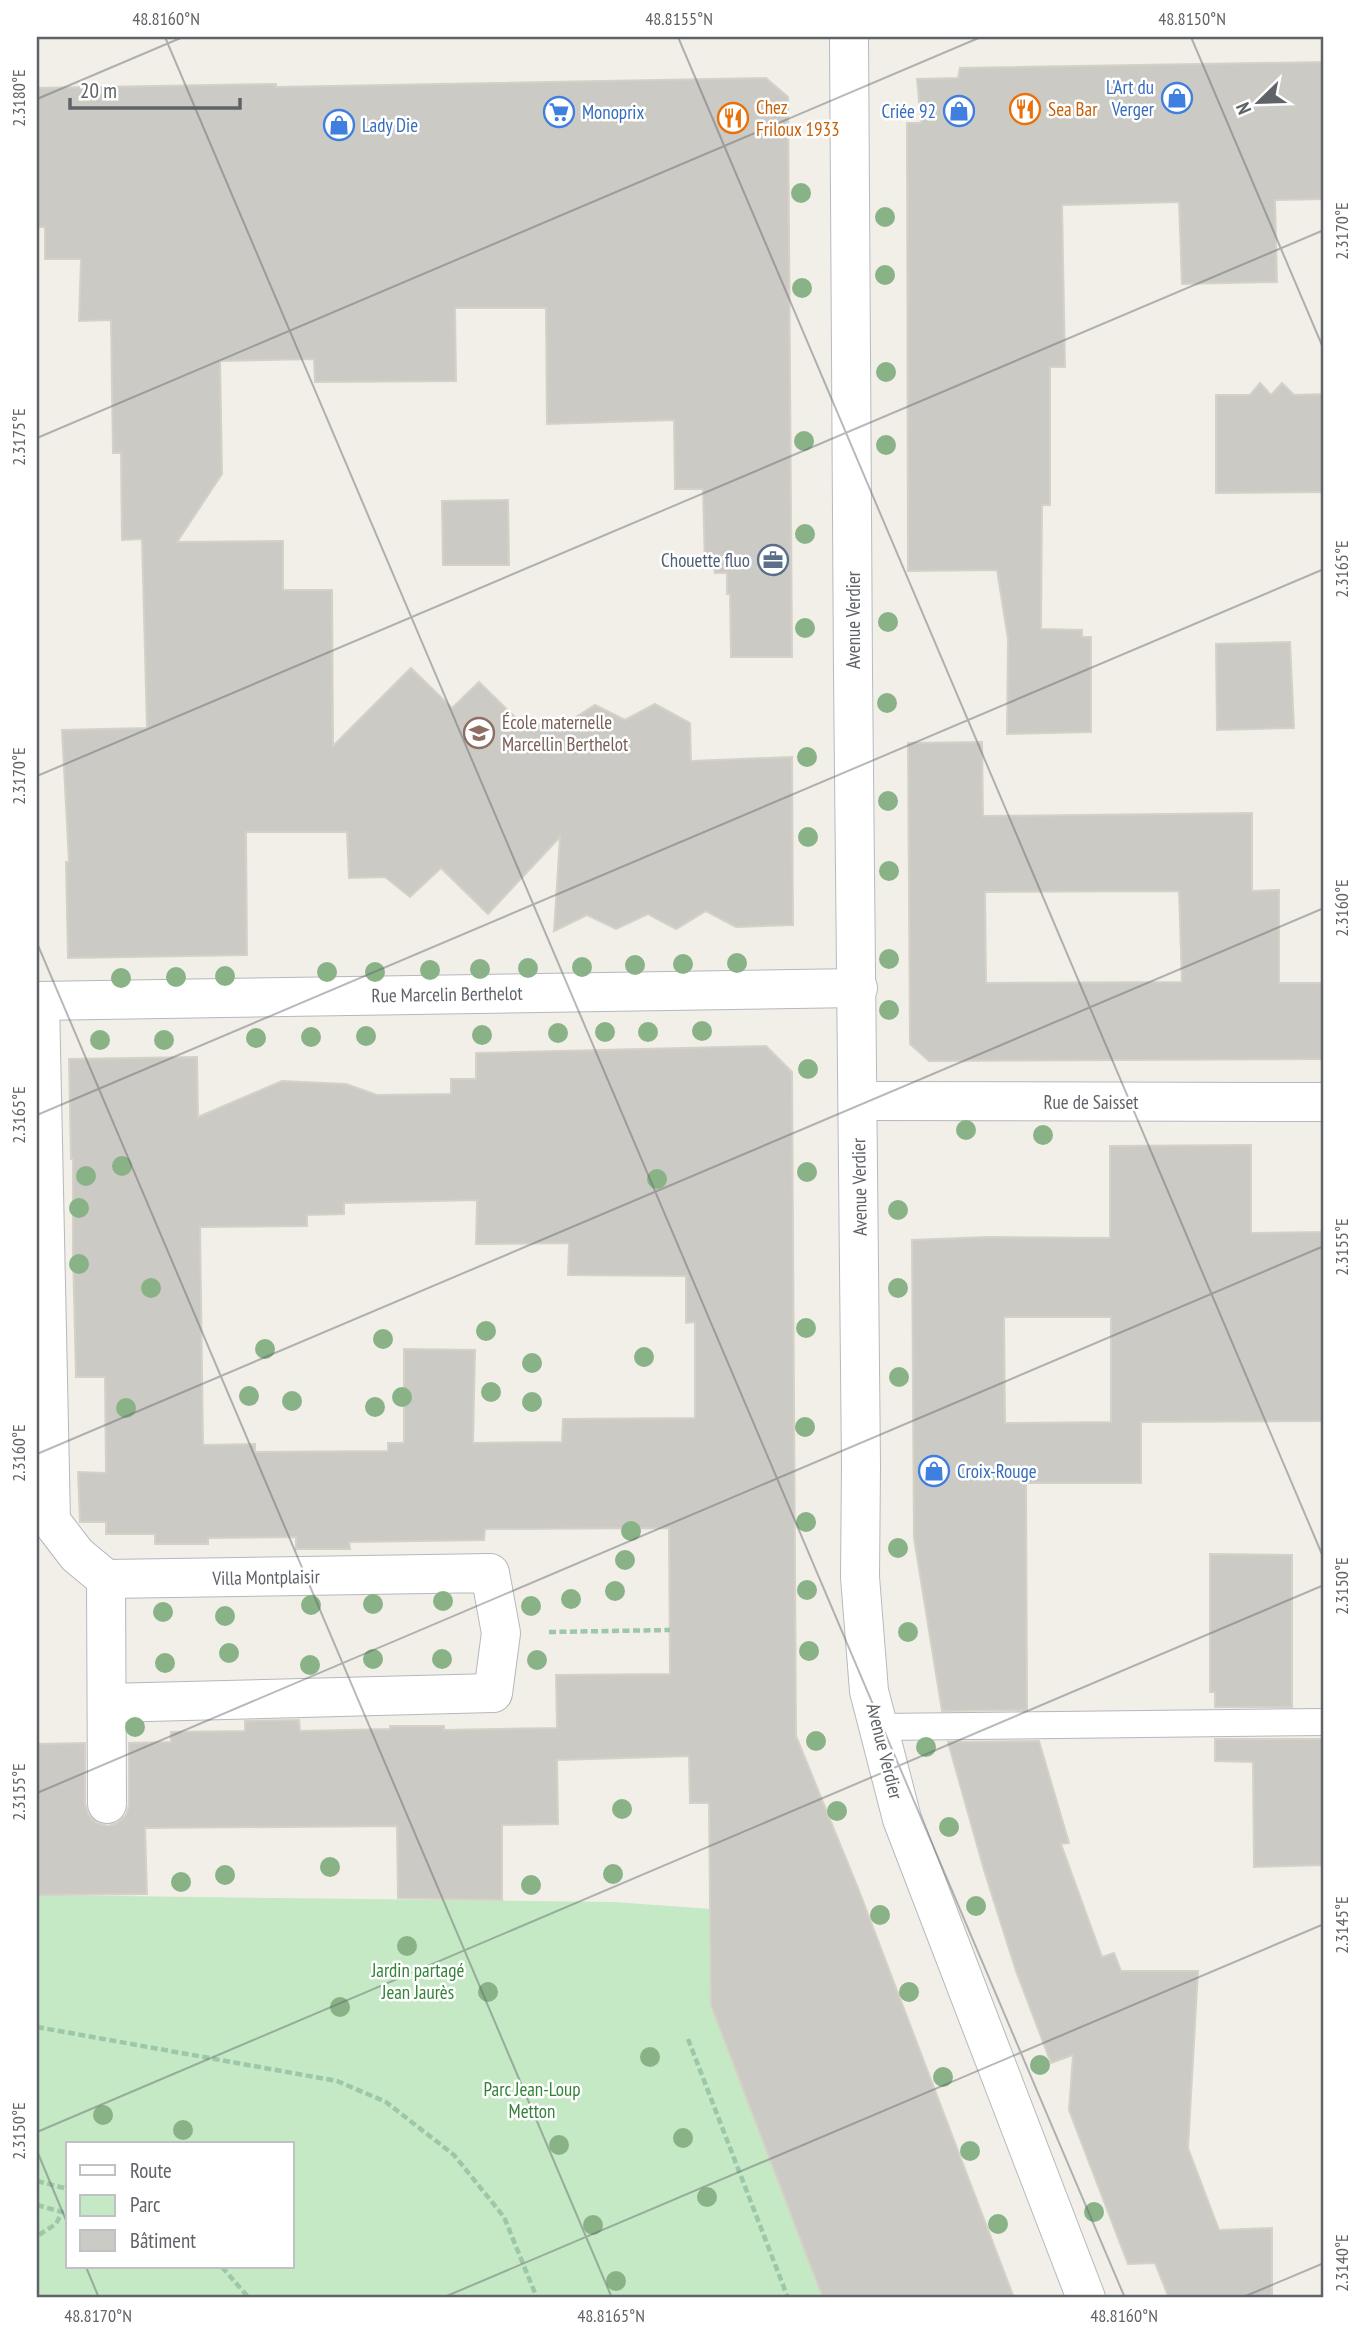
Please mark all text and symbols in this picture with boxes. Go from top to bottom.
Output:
text: 48.8160°N [132,7,200,30]
text: 48.8155°N [645,7,713,30]
text: 48.8150°N [1158,7,1226,30]
scale bar [70,66,240,110]
north arrow [1224,66,1294,136]
text: 2.3180°E [7,69,30,127]
place label: L'Art du Verger [1106,75,1155,121]
text: 20 m [80,77,117,104]
shop icon: L'Art du Verger [1160,81,1194,115]
restaurant icon: Sea Bar [1008,92,1042,126]
shop icon: Criée 92 [942,94,976,128]
supermarket icon: Monoprix [542,95,576,129]
place label: Chez Friloux 1933 [756,95,840,141]
place label: Sea Bar [1048,97,1098,121]
place label: Criée 92 [882,99,936,123]
text: N [1230,99,1256,118]
place label: Monoprix [582,100,644,124]
restaurant icon: Chez Friloux 1933 [716,101,750,135]
shop icon: Lady Die [322,108,356,142]
place label: Lady Die [362,113,418,137]
text: 2.3170°E [1330,202,1353,260]
text: 2.3175°E [7,408,30,466]
text: 2.3165°E [1330,540,1353,598]
office icon: Chouette fluo [756,543,790,577]
place label: Chouette fluo [661,548,750,572]
street label: Avenue Verdier [841,570,865,669]
place label: École maternelle Marcellin Berthelot [502,710,629,756]
school or university icon: École maternelle Marcellin Berthelot [462,716,496,750]
text: 2.3170°E [7,747,30,805]
text: 2.3160°E [1330,879,1353,937]
street label: Rue Marcelin Berthelot [371,981,524,1007]
text: 2.3165°E [7,1086,30,1144]
street label: Rue de Saisset [1043,1090,1139,1114]
street label: Avenue Verdier [846,1137,872,1236]
text: 2.3155°E [1330,1218,1353,1276]
text: 2.3160°E [7,1424,30,1482]
shop icon: Croix-Rouge [917,1454,951,1488]
place label: Croix-Rouge [957,1459,1037,1483]
text: 2.3150°E [1330,1557,1353,1615]
street label: Villa Montplaisir [211,1564,321,1590]
street label: Avenue Verdier [862,1701,909,1802]
text: 2.3155°E [7,1763,30,1821]
text: 2.3145°E [1330,1896,1353,1954]
park label: Jardin partagé Jean Jaurès [371,1958,464,2004]
park label: Parc Jean-Loup Metton [484,2077,580,2123]
text: 2.3150°E [7,2102,30,2160]
legend [66,2142,294,2268]
text: Route [130,2157,172,2184]
text: Parc [130,2191,161,2218]
text: Bâtiment [130,2227,196,2254]
text: 2.3140°E [1330,2234,1353,2292]
text: 48.8170°N [64,2304,132,2327]
text: 48.8165°N [577,2304,645,2327]
text: 48.8160°N [1090,2304,1158,2327]

